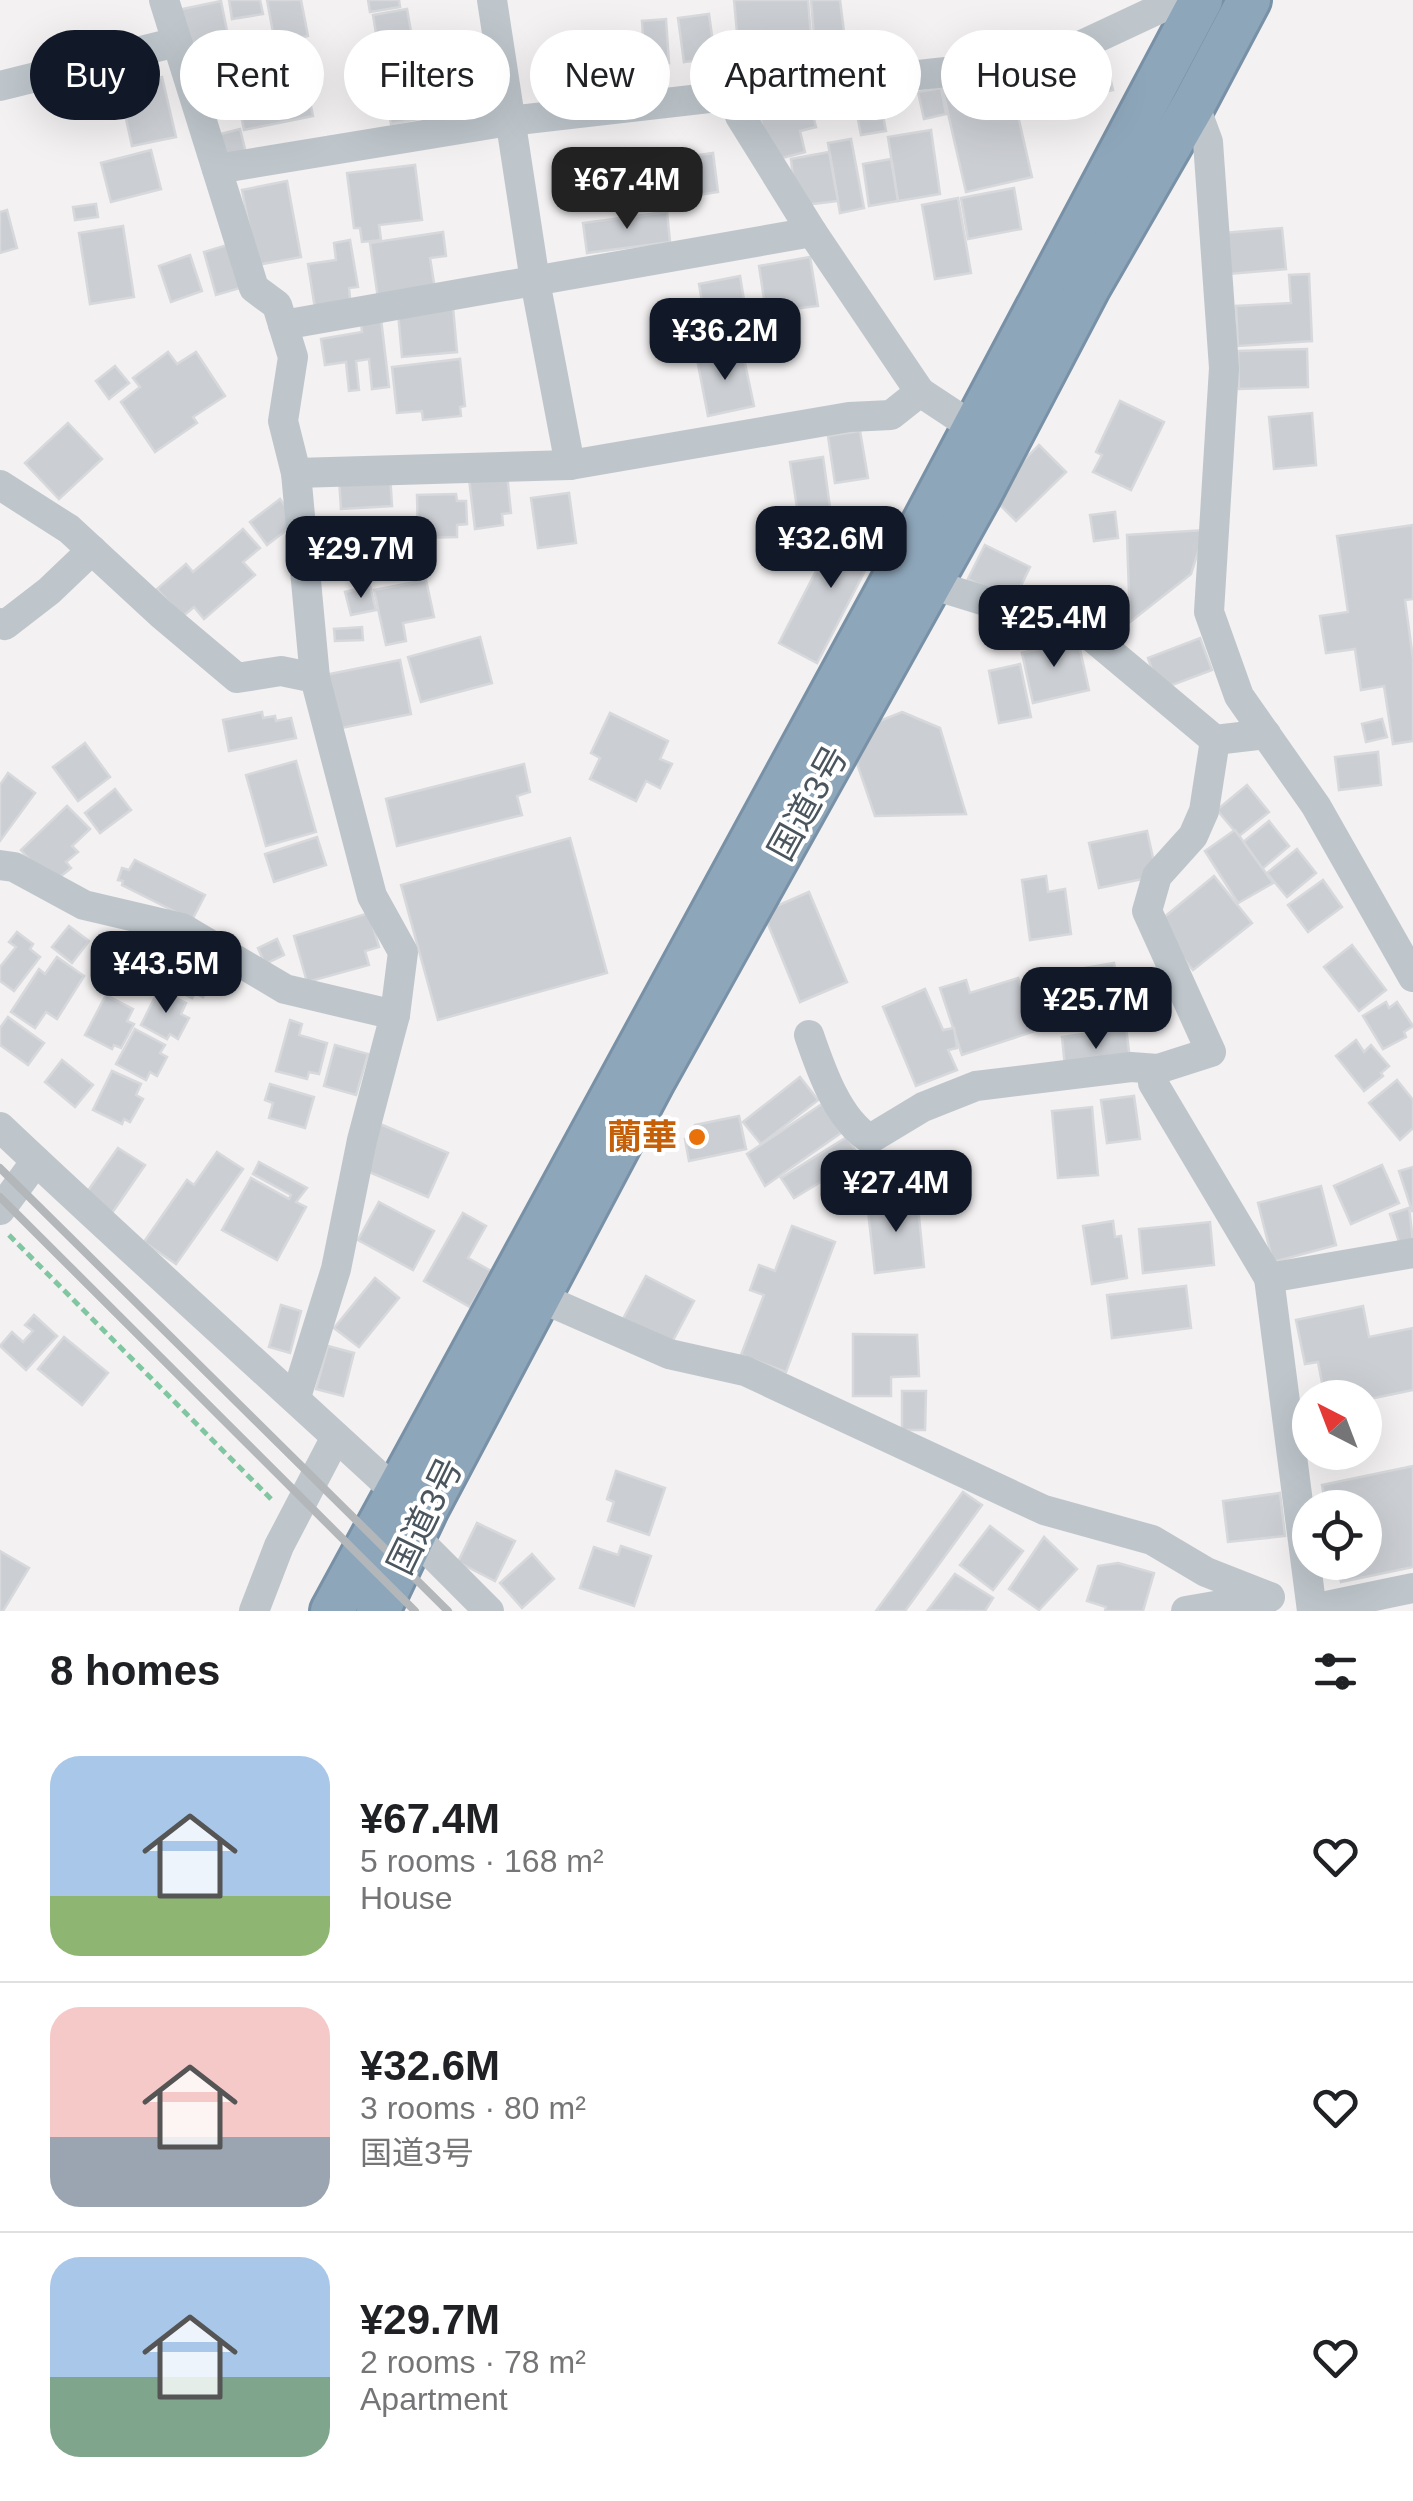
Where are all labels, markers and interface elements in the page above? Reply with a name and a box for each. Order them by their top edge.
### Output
chip: Buy [30,30,160,120]
chip: Rent [180,30,324,120]
chip: Filters [344,30,510,120]
chip: New [530,30,670,120]
chip: Apartment [690,30,921,120]
chip: House [941,30,1112,120]
pin: ¥67.4M [546,147,708,232]
text: ¥67.4M [574,161,680,197]
pin: ¥36.2M [644,298,806,383]
text: ¥36.2M [672,312,778,348]
pin: ¥32.6M [750,506,912,591]
pin: ¥29.7M [280,516,442,601]
text: ¥32.6M [778,520,884,556]
text: ¥29.7M [308,530,414,566]
pin: ¥25.4M [973,585,1135,670]
text: ¥25.4M [1001,599,1107,635]
street label: 国道3号 [760,739,855,867]
pin: ¥43.5M [85,931,247,1016]
text: ¥43.5M [113,945,219,981]
pin: ¥25.7M [1015,967,1177,1052]
text: ¥25.7M [1043,981,1149,1017]
place label: 蘭華 [607,1117,677,1156]
marker: 蘭華 [686,1126,708,1148]
pin: ¥27.4M [815,1150,977,1235]
text: ¥27.4M [843,1164,949,1200]
north arrow [1292,1380,1382,1470]
map controls [1292,1380,1382,1580]
street label: 国道3号 [380,1451,469,1580]
button: locate [1292,1490,1382,1580]
icon: filters [1308,1644,1363,1699]
text: 8 homes [50,1647,220,1694]
text: ¥67.4M [360,1795,500,1842]
icon: home [130,1796,250,1916]
icon: heart [1308,1829,1363,1884]
text: 5 rooms · 168 m² [360,1843,604,1879]
text: House [360,1880,453,1916]
text: ¥32.6M [360,2042,500,2089]
icon: home [130,2047,250,2167]
icon: heart [1308,2080,1363,2135]
text: 3 rooms · 80 m² [360,2090,586,2126]
text: 国道3号 [360,2135,474,2171]
text: ¥29.7M [360,2296,500,2343]
icon: home [130,2297,250,2417]
icon: heart [1308,2330,1363,2385]
text: 2 rooms · 78 m² [360,2344,586,2380]
text: Apartment [360,2381,508,2417]

